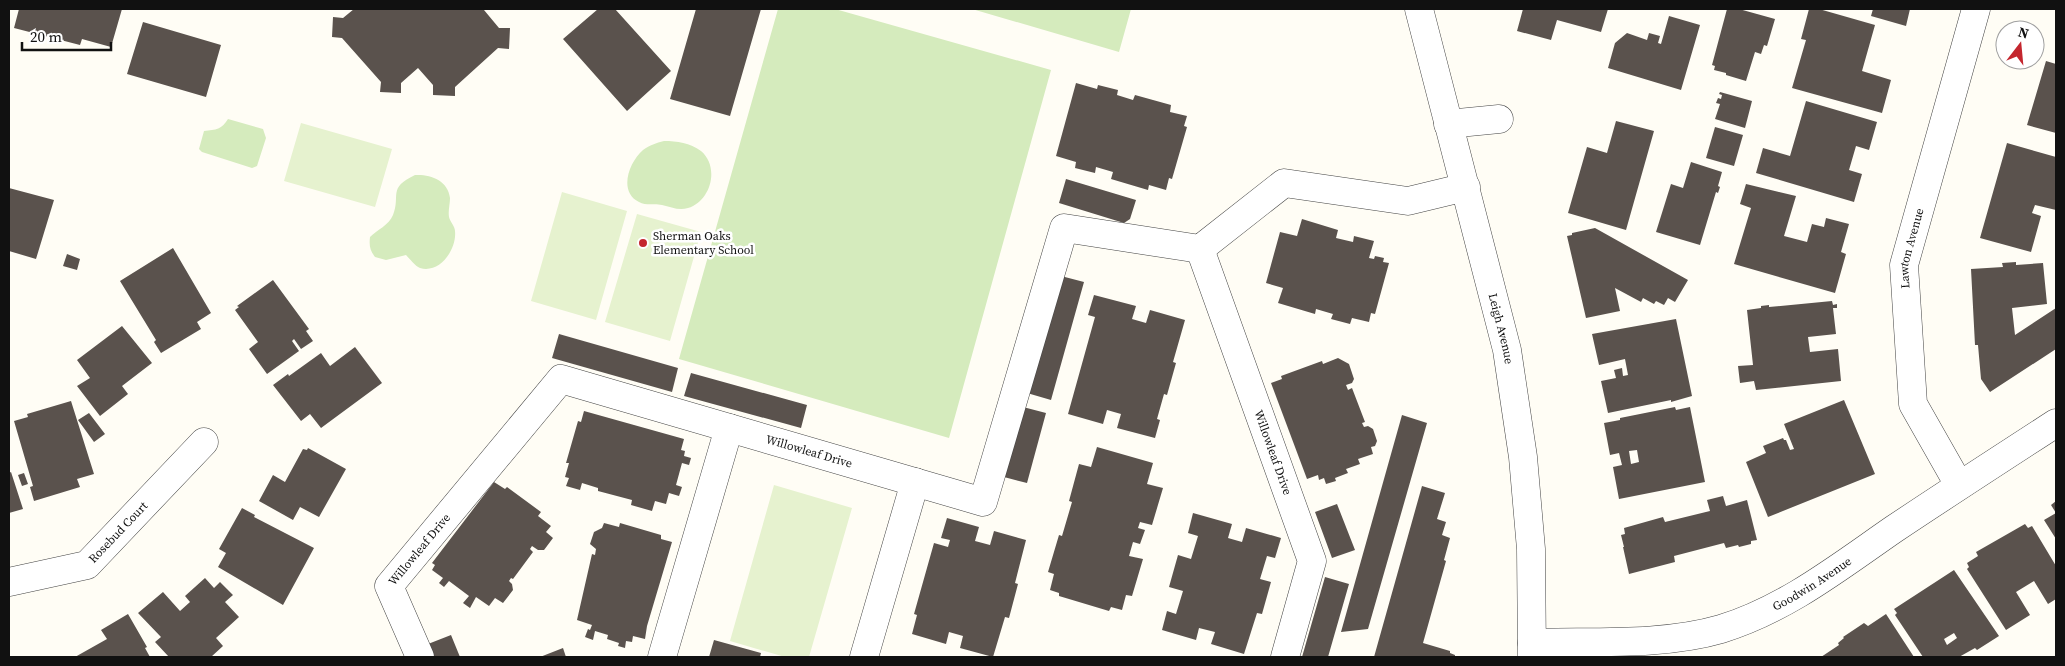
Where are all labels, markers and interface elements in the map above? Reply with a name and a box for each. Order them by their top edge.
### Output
scale bar [22,20,111,52]
north arrow [1995,20,2045,70]
text: N [2016,21,2031,44]
text: 20 m [30,26,62,47]
street label: Lawton Avenue [1896,206,1928,289]
place label: Sherman Oaks Elementary School [653,228,754,258]
marker: Sherman Oaks Elementary School [637,237,649,249]
street label: Leigh Avenue [1485,291,1517,365]
street label: Willowleaf Drive [1250,408,1296,497]
street label: Willowleaf Drive [764,431,854,471]
street label: Rosebud Court [85,498,151,566]
street label: Willowleaf Drive [385,510,454,589]
street label: Goodwin Avenue [1770,553,1855,615]

